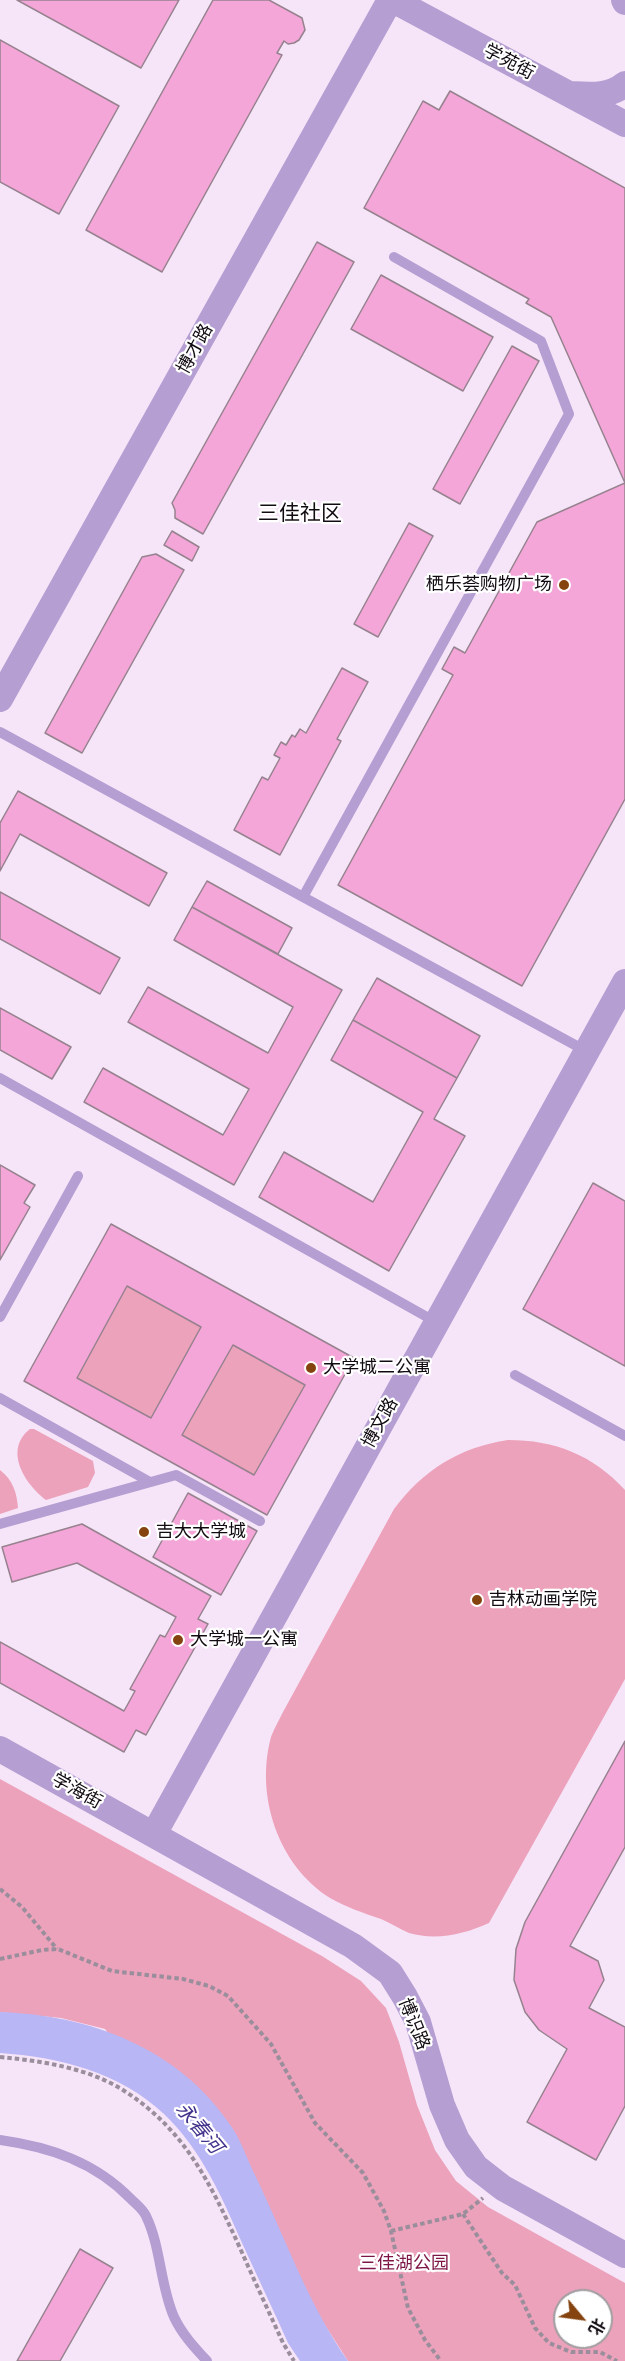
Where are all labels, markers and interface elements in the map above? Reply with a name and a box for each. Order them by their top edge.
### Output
street label: 学苑街 [480,40,538,84]
street label: 博才路 [172,320,218,378]
district label: 三佳社区 [258,501,342,527]
place label: 栖乐荟购物广场 [426,574,552,596]
marker: 栖乐荟购物广场 [557,578,571,592]
place label: 大学城二公寓 [323,1357,431,1379]
marker: 大学城二公寓 [304,1361,318,1375]
street label: 博文路 [357,1394,403,1452]
place label: 吉大大学城 [156,1521,246,1543]
marker: 吉大大学城 [137,1525,151,1539]
place label: 吉林动画学院 [489,1589,597,1611]
marker: 吉林动画学院 [470,1593,484,1607]
place label: 大学城一公寓 [190,1629,298,1651]
marker: 大学城一公寓 [171,1633,185,1647]
street label: 学海街 [48,1768,106,1814]
street label: 博识路 [394,1995,434,2053]
water label: 永春河 [171,2097,227,2159]
park label: 三佳湖公园 [359,2253,449,2275]
north arrow [553,2289,613,2349]
text: 北 [584,2315,610,2339]

